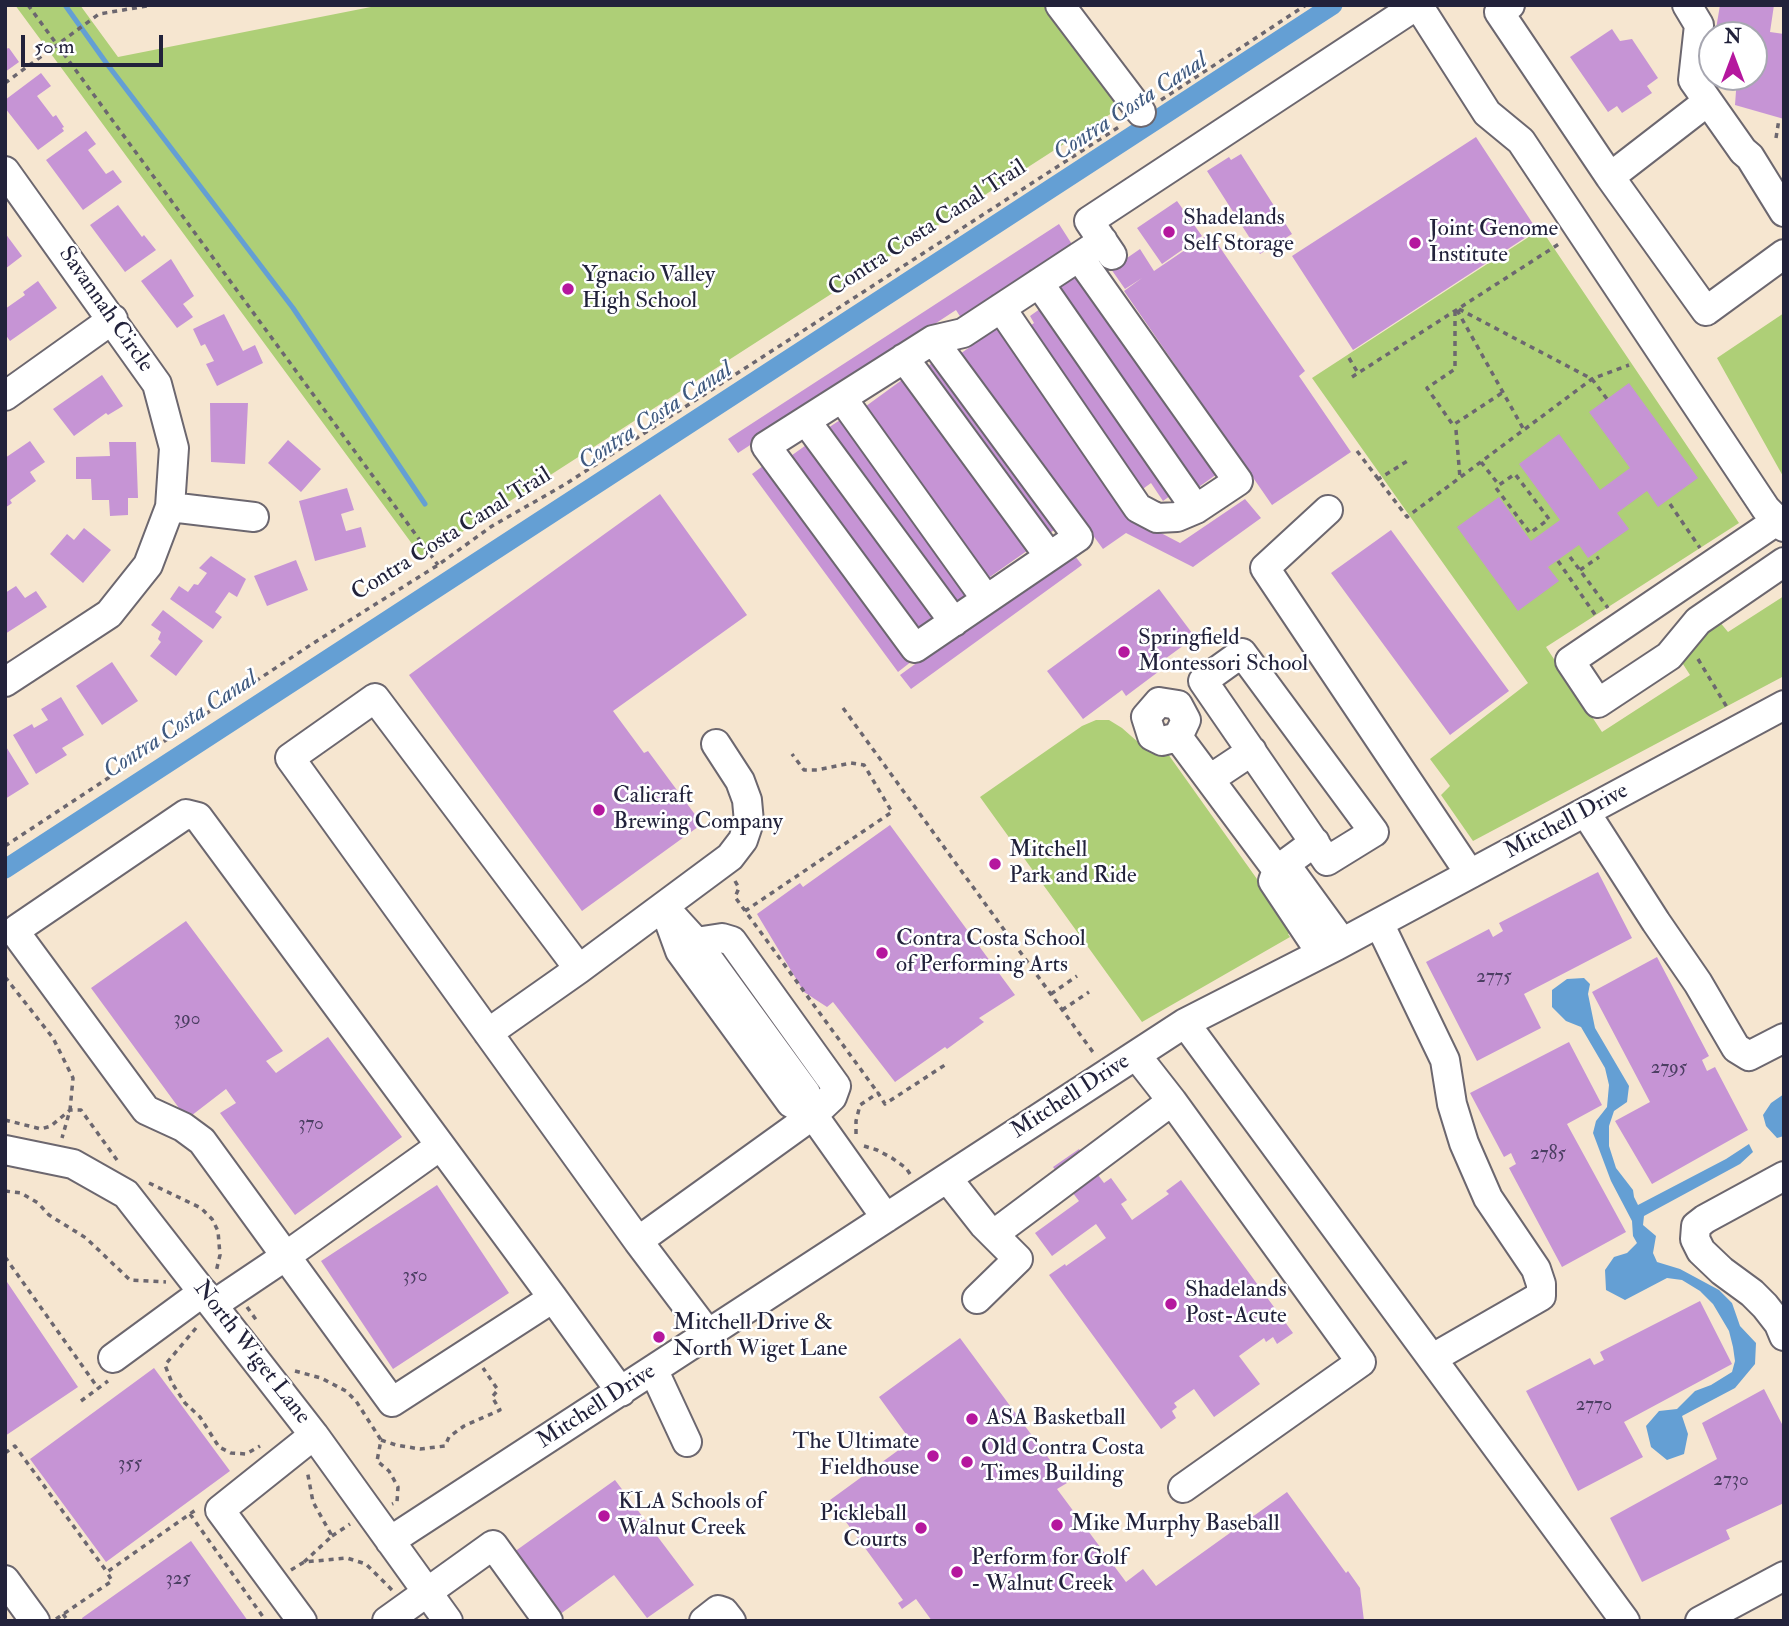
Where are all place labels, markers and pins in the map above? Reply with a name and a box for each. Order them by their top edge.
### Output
place label: Shadelands Self Storage [1183,205,1294,259]
place label: Joint Genome Institute [1429,216,1558,270]
marker: Shadelands Self Storage [1161,224,1177,240]
marker: Joint Genome Institute [1407,235,1423,251]
place label: Ygnacio Valley High School [582,262,715,316]
marker: Ygnacio Valley High School [560,281,576,297]
place label: Springfield Montessori School [1138,625,1308,679]
marker: Springfield Montessori School [1116,644,1132,660]
place label: Calicraft Brewing Company [613,783,783,837]
marker: Calicraft Brewing Company [591,802,607,818]
place label: Mitchell Park and Ride [1009,837,1137,891]
marker: Mitchell Park and Ride [987,856,1003,872]
place label: Contra Costa School of Performing Arts [896,926,1086,980]
marker: Contra Costa School of Performing Arts [874,945,890,961]
place label: Shadelands Post-Acute [1185,1277,1287,1331]
marker: Shadelands Post-Acute [1163,1296,1179,1312]
place label: Mitchell Drive & North Wiget Lane [673,1310,847,1364]
marker: Mitchell Drive & North Wiget Lane [651,1329,667,1345]
place label: ASA Basketball [986,1405,1126,1433]
marker: ASA Basketball [964,1411,980,1427]
place label: The Ultimate Fieldhouse [792,1429,919,1483]
place label: Old Contra Costa Times Building [981,1435,1144,1489]
marker: The Ultimate Fieldhouse [925,1448,941,1464]
marker: Old Contra Costa Times Building [959,1454,975,1470]
place label: KLA Schools of Walnut Creek [618,1489,764,1543]
place label: Pickleball Courts [819,1501,907,1555]
marker: KLA Schools of Walnut Creek [596,1508,612,1524]
place label: Mike Murphy Baseball [1071,1511,1280,1539]
marker: Mike Murphy Baseball [1049,1517,1065,1533]
marker: Pickleball Courts [913,1520,929,1536]
place label: Perform for Golf - Walnut Creek [971,1545,1127,1599]
marker: Perform for Golf - Walnut Creek [949,1564,965,1580]

